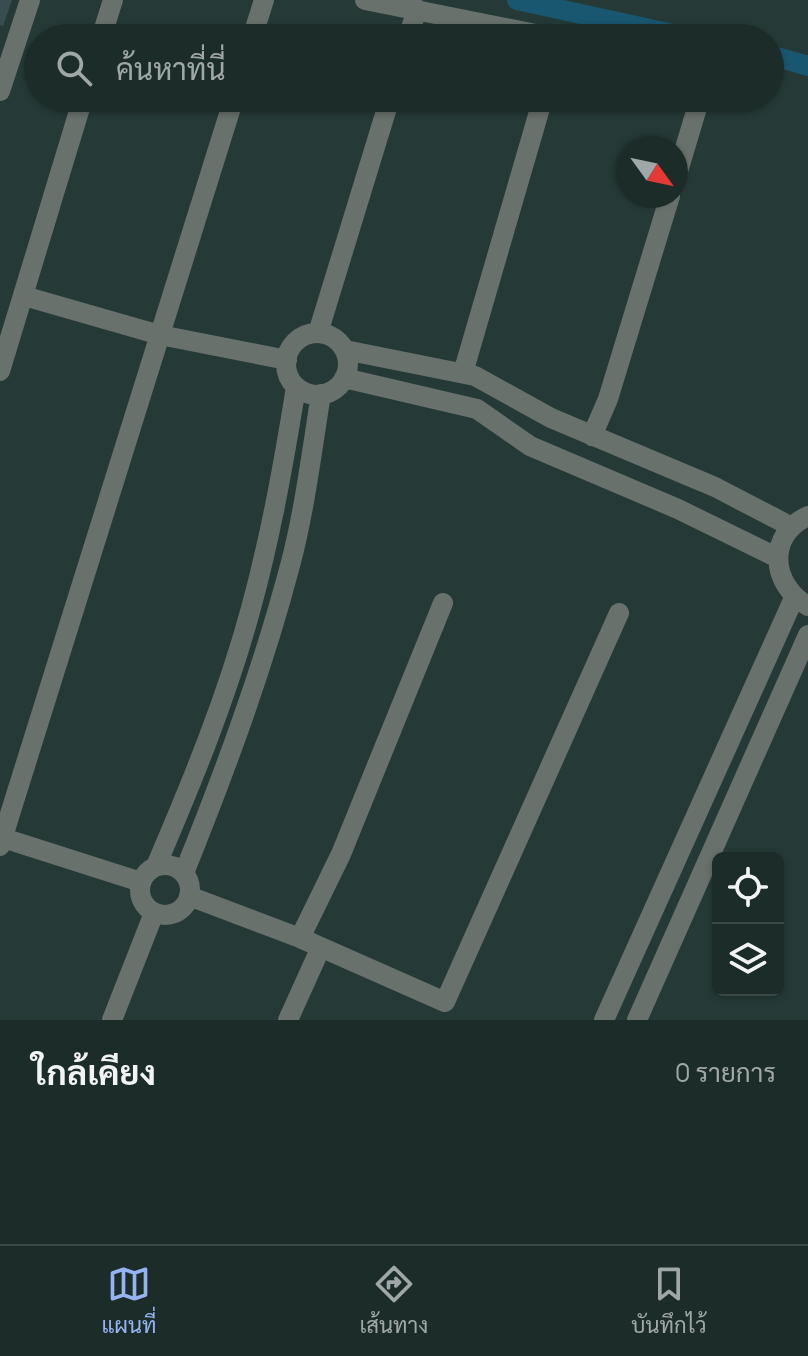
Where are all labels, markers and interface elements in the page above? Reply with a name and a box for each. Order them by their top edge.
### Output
search box [24,24,784,112]
icon: search [52,46,96,90]
text: ค้นหาที่นี่ [116,48,226,89]
north arrow [616,136,688,208]
map controls [712,852,784,996]
button: locate [712,852,784,924]
button: layers [712,924,784,996]
text: ใกล้เคียง [32,1049,156,1095]
text: 0 รายการ [675,1054,776,1090]
tab: แผนที่ [102,1262,156,1340]
tab: เส้นทาง [359,1262,428,1340]
tab: บันทึกไว้ [631,1262,706,1340]

